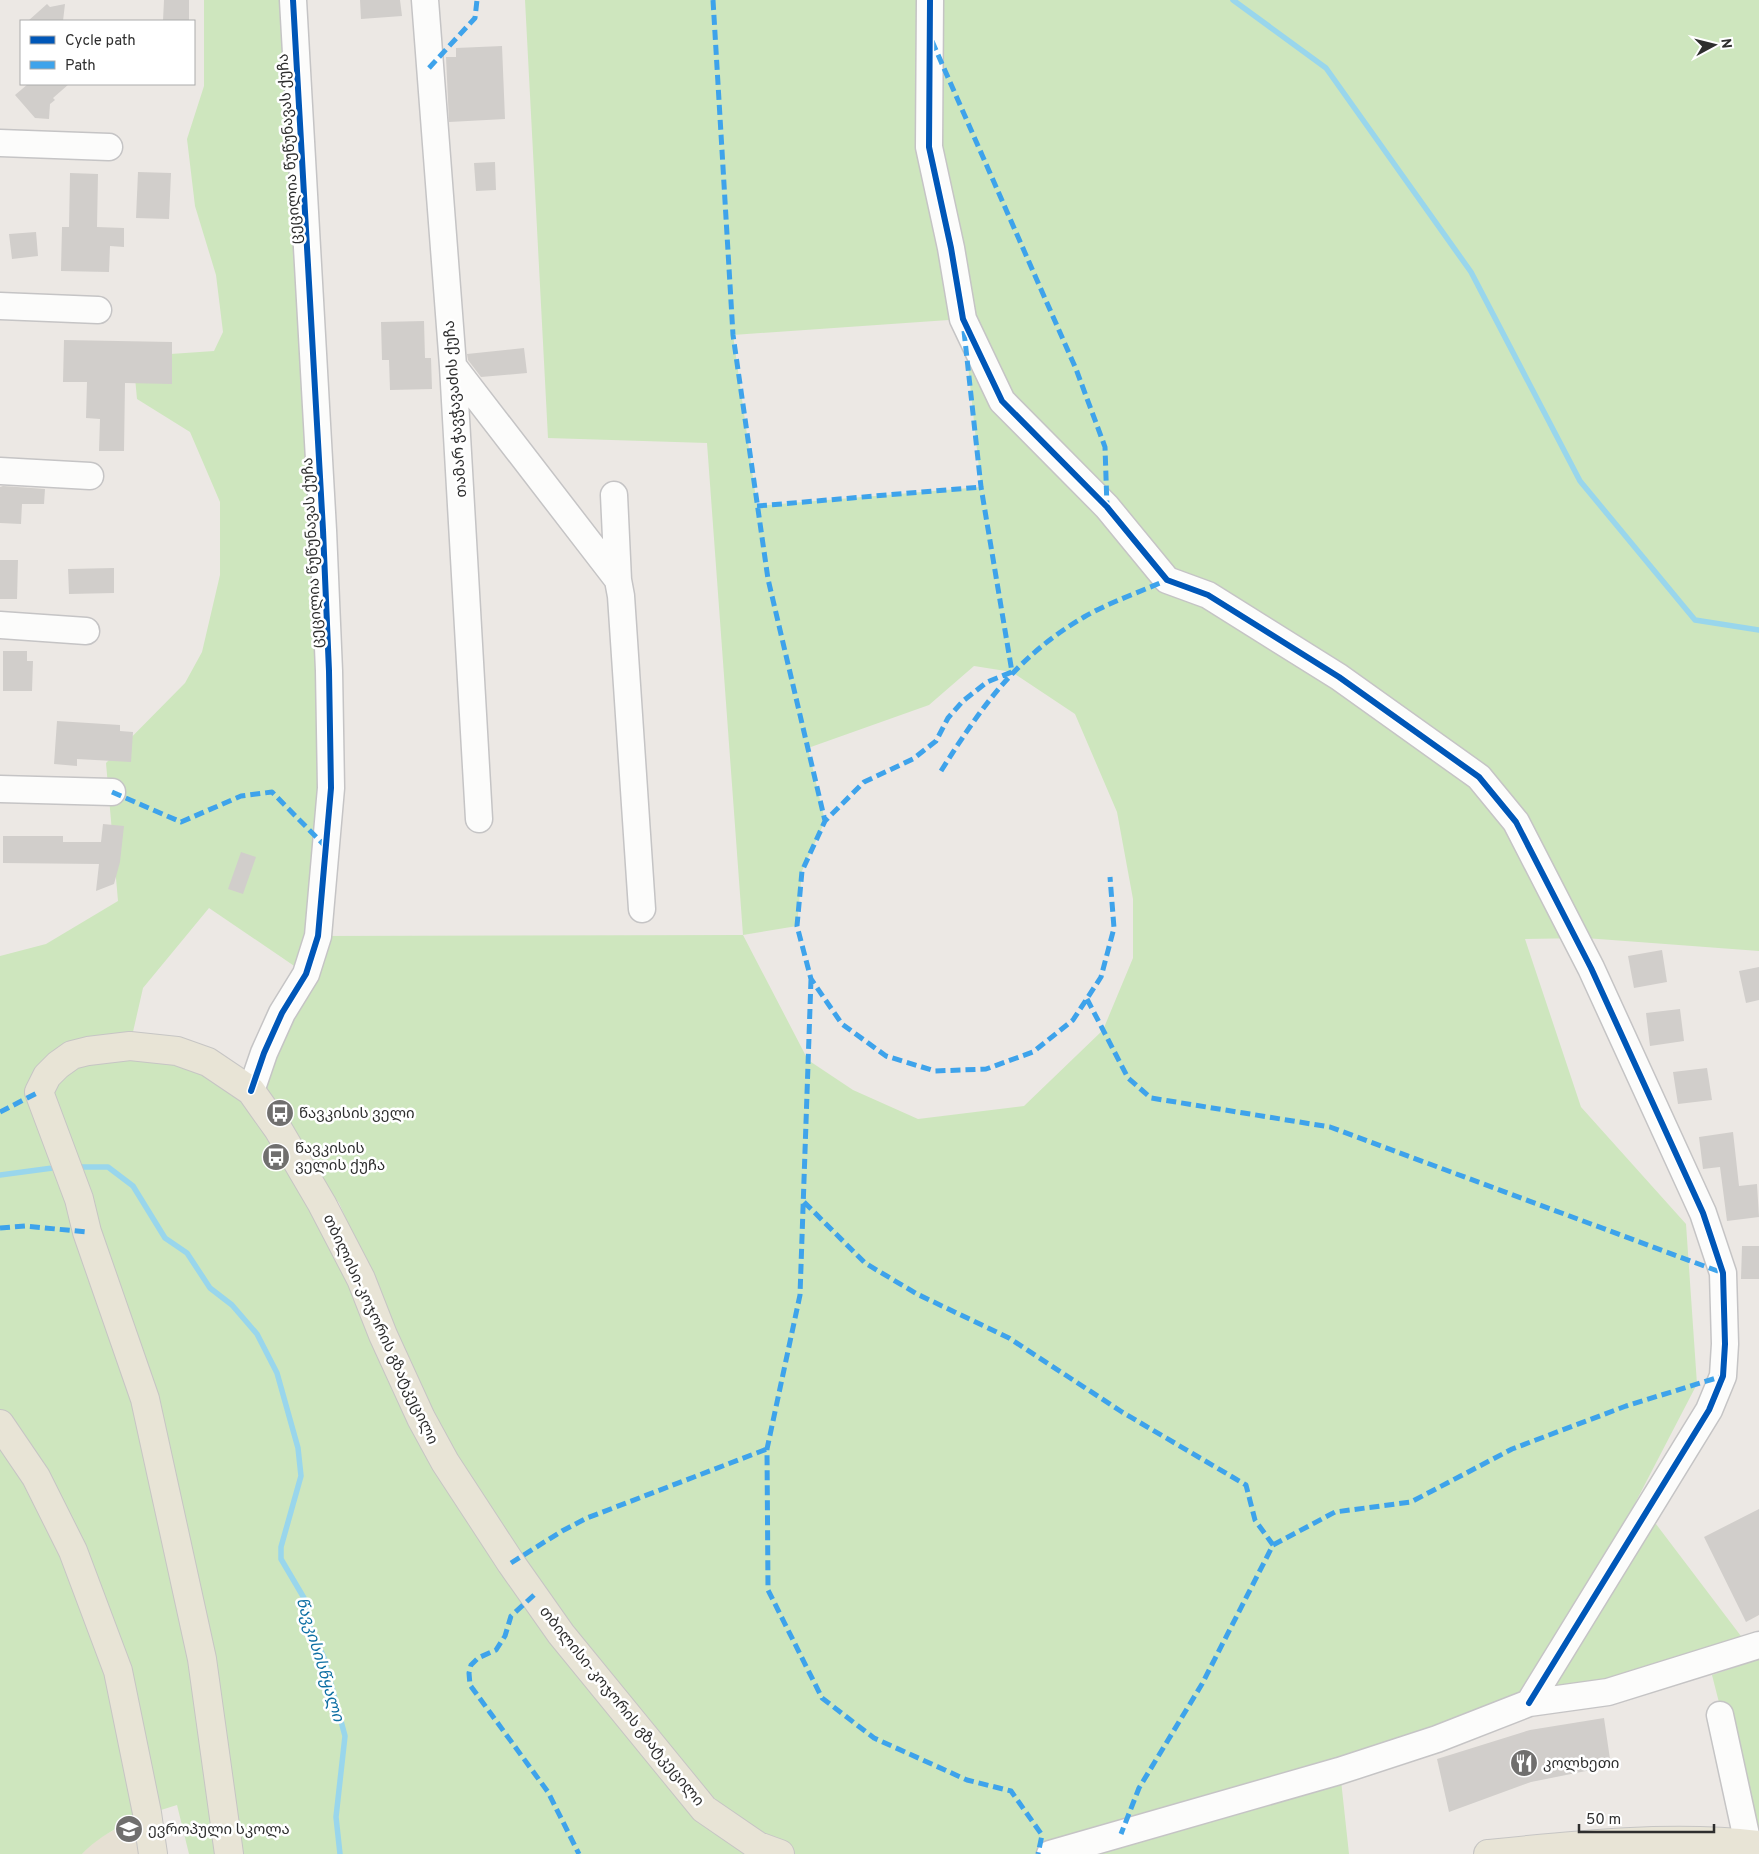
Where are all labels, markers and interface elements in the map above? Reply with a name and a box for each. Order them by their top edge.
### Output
legend [20,20,195,85]
north arrow [1689,20,1739,70]
text: Cycle path [65,32,136,51]
text: N [1716,38,1734,50]
street label: ცეცილია წუწუნავას ქუჩა [274,53,307,245]
text: Path [65,57,96,76]
street label: თამარ ჭავჭავაძის ქუჩა [441,320,472,498]
street label: ცეცილია წუწუნავას ქუჩა [299,457,328,649]
bus stop icon: წავკისის ველი [265,1098,295,1128]
place label: წავკისის ველი [299,1105,415,1124]
place label: წავკისის ველის ქუჩა [295,1140,385,1176]
bus stop icon: წავკისის ველის ქუჩა [261,1142,291,1172]
street label: თბილისი-კოჯორის გზატკეცილი [318,1212,441,1448]
water label: წავკისისწყალი [291,1595,348,1725]
street label: თბილისი-კოჯორის გზატკეცილი [534,1603,707,1811]
restaurant icon: კოლხეთი [1509,1748,1539,1778]
place label: კოლხეთი [1543,1755,1619,1774]
scale bar [1579,1802,1714,1834]
text: 50 m [1586,1811,1621,1830]
school or university icon: ევროპული სკოლა [114,1814,144,1844]
place label: ევროპული სკოლა [148,1821,290,1840]

